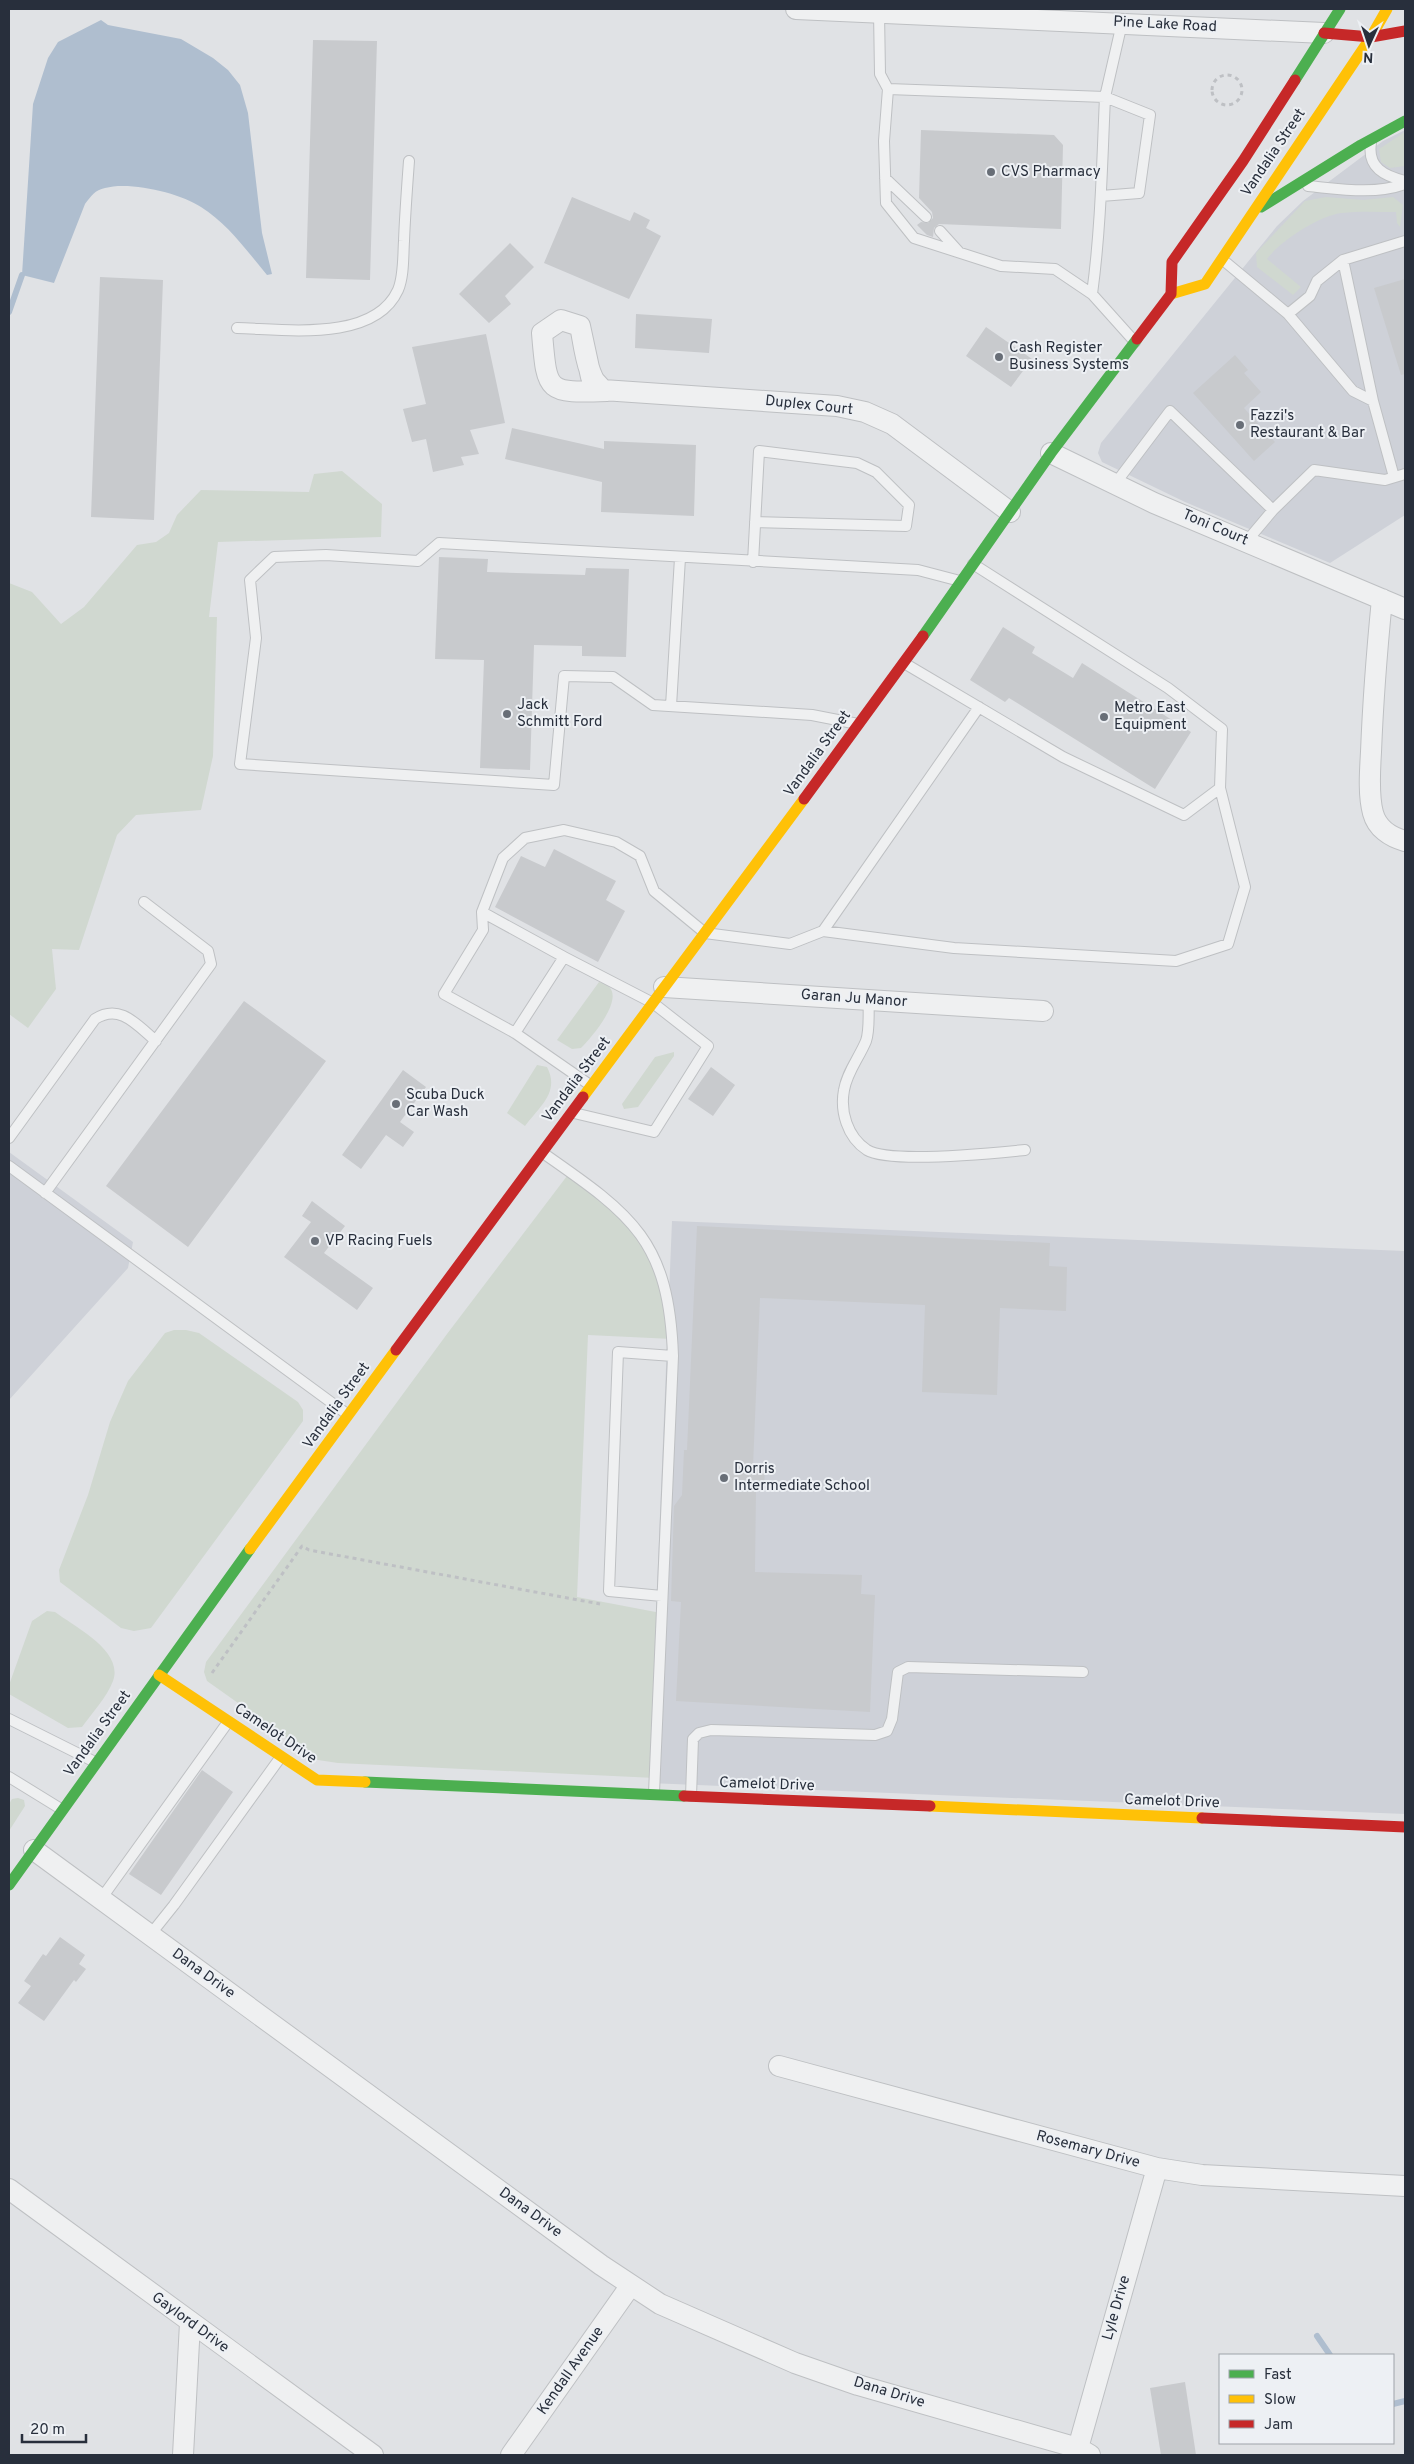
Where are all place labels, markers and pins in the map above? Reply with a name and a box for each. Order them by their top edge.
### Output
place label: CVS Pharmacy [1001,163,1101,182]
marker: CVS Pharmacy [985,166,997,178]
place label: Cash Register Business Systems [1009,339,1129,375]
marker: Cash Register Business Systems [993,351,1005,363]
place label: Fazzi's Restaurant & Bar [1250,407,1365,443]
marker: Fazzi's Restaurant & Bar [1234,419,1246,431]
place label: Jack Schmitt Ford [517,696,602,732]
place label: Metro East Equipment [1114,699,1187,735]
marker: Jack Schmitt Ford [501,708,513,720]
marker: Metro East Equipment [1098,711,1110,723]
place label: Scuba Duck Car Wash [406,1086,485,1122]
marker: Scuba Duck Car Wash [390,1098,402,1110]
place label: VP Racing Fuels [325,1232,433,1251]
marker: VP Racing Fuels [309,1235,321,1247]
place label: Dorris Intermediate School [734,1460,870,1496]
marker: Dorris Intermediate School [718,1472,730,1484]

